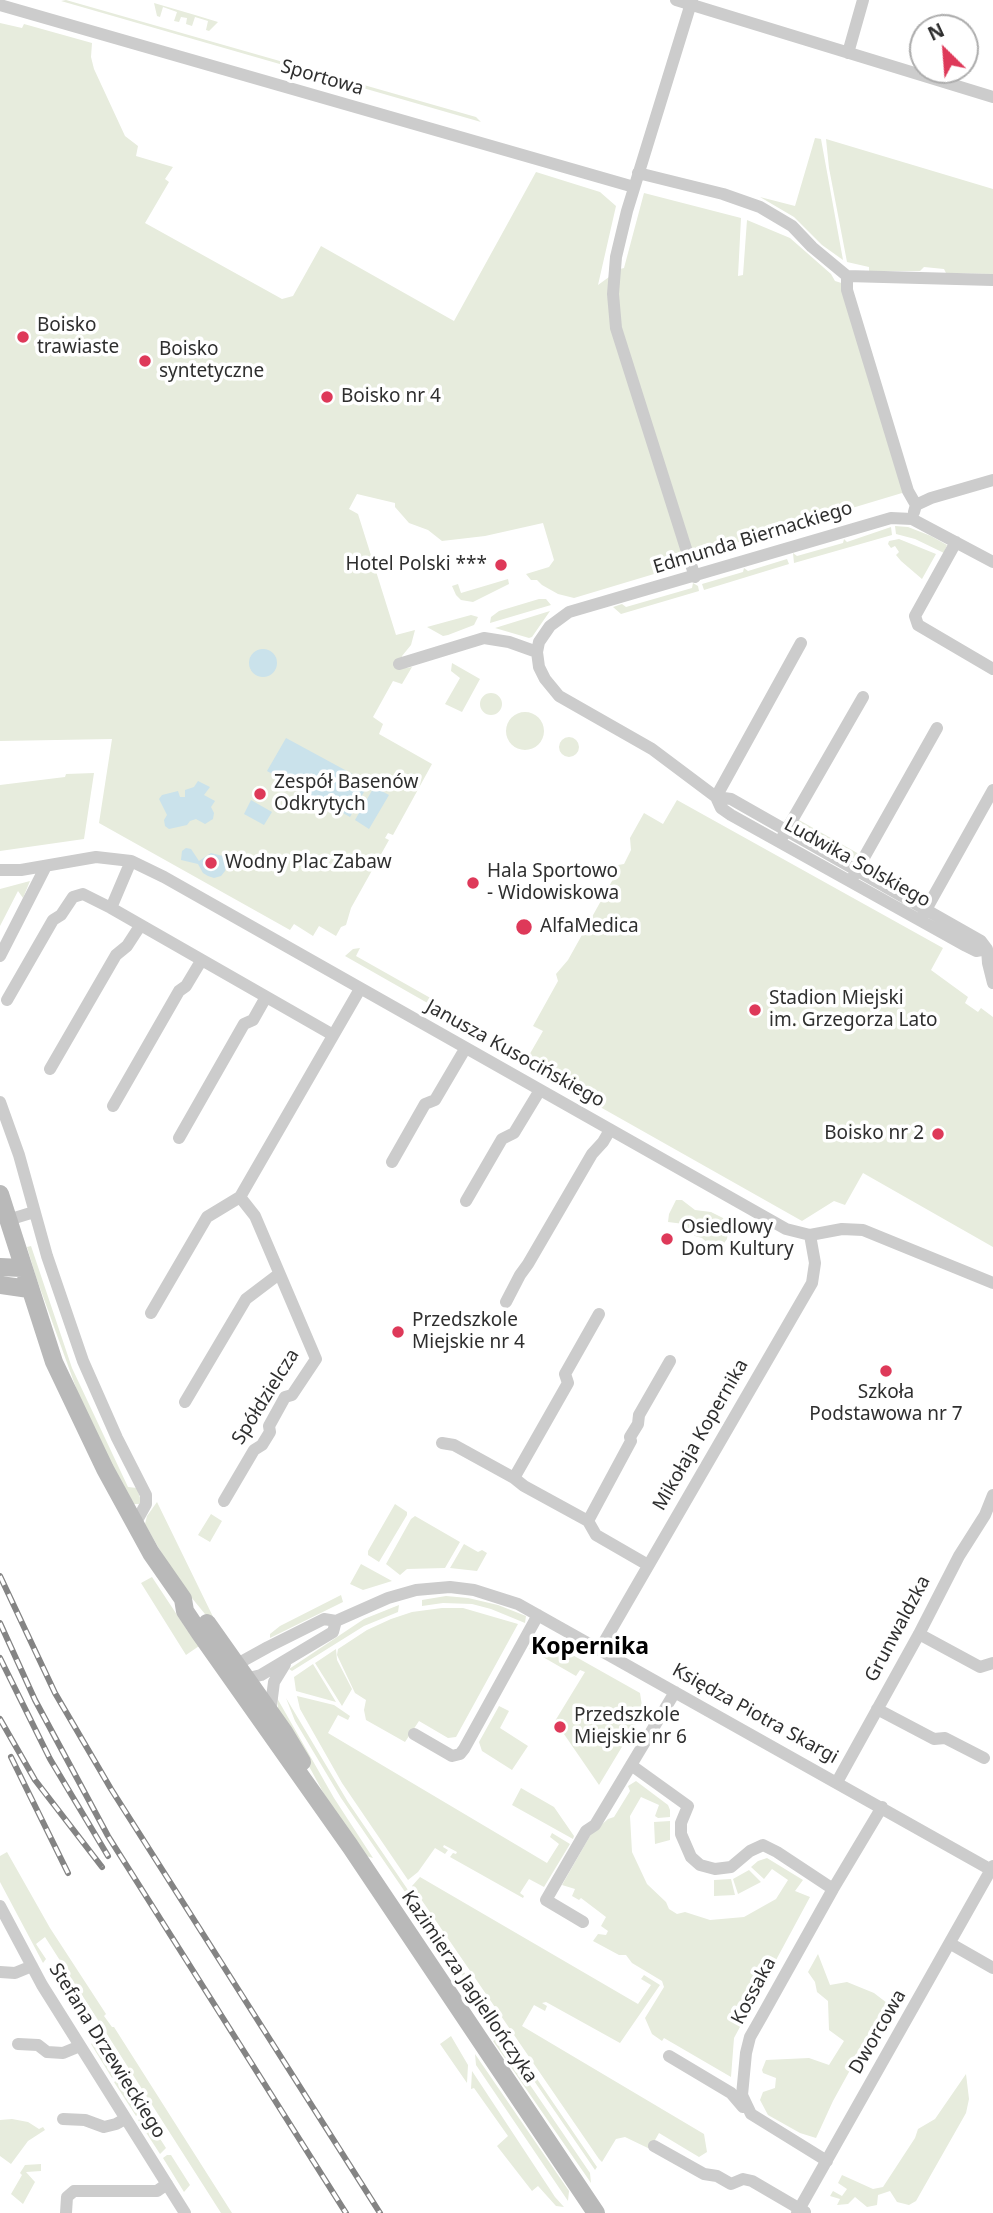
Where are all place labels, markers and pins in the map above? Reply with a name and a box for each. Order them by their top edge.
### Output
place label: Boisko trawiaste [37,315,119,359]
marker: Boisko trawiaste [15,329,31,345]
place label: Boisko syntetyczne [159,339,264,383]
marker: Boisko syntetyczne [137,353,153,369]
place label: Boisko nr 4 [341,386,441,408]
marker: Boisko nr 4 [319,389,335,405]
place label: Hotel Polski *** [346,554,487,576]
marker: Hotel Polski *** [493,557,509,573]
place label: Zespół Basenów Odkrytych [274,772,418,816]
marker: Zespół Basenów Odkrytych [252,786,268,802]
place label: Wodny Plac Zabaw [225,852,392,874]
marker: Wodny Plac Zabaw [203,855,219,871]
place label: Hala Sportowo - Widowiskowa [487,861,619,905]
marker: Hala Sportowo - Widowiskowa [465,875,481,891]
place label: AlfaMedica [540,916,639,938]
marker: AlfaMedica [514,917,534,937]
place label: Stadion Miejski im. Grzegorza Lato [769,988,938,1032]
marker: Stadion Miejski im. Grzegorza Lato [747,1002,763,1018]
place label: Boisko nr 2 [824,1123,924,1145]
marker: Boisko nr 2 [930,1126,946,1142]
place label: Osiedlowy Dom Kultury [681,1217,794,1261]
marker: Osiedlowy Dom Kultury [659,1231,675,1247]
place label: Przedszkole Miejskie nr 4 [412,1310,525,1354]
marker: Przedszkole Miejskie nr 4 [390,1324,406,1340]
marker: Szkoła Podstawowa nr 7 [878,1363,894,1379]
place label: Szkoła Podstawowa nr 7 [809,1382,963,1426]
place label: Przedszkole Miejskie nr 6 [574,1705,687,1749]
marker: Przedszkole Miejskie nr 6 [552,1719,568,1735]

